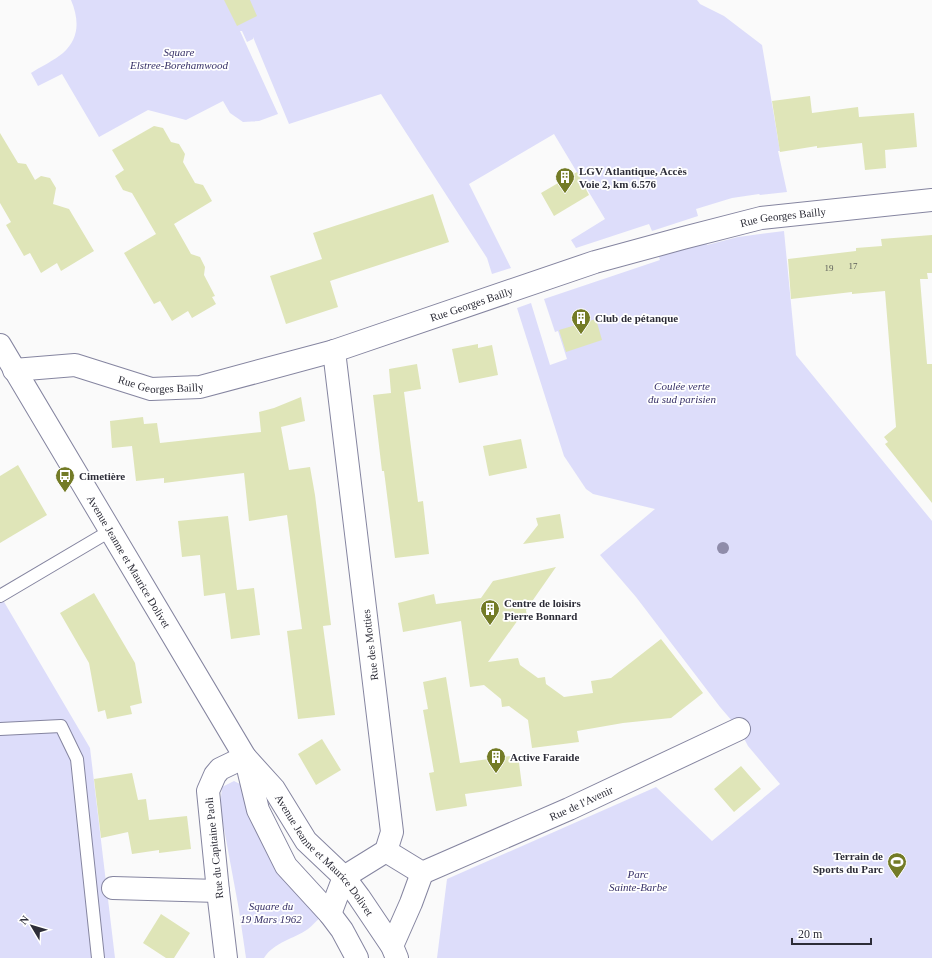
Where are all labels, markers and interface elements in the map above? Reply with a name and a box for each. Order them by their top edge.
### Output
park label: Square Elstree-Borehamwood [129,46,229,71]
place label: LGV Atlantique, Accès Voie 2, km 6.576 [579,165,687,190]
building icon: LGV Atlantique, Accès Voie 2, km 6.576 [554,166,576,194]
street label: Rue Georges Bailly [739,205,827,229]
house number: 17 [849,261,858,271]
house number: 19 [825,263,834,273]
street label: Rue Georges Bailly [429,284,515,324]
building icon: Club de pétanque [570,307,592,335]
place label: Club de pétanque [595,312,678,324]
street label: Rue Georges Bailly [117,373,205,395]
park label: Coulée verte du sud parisien [648,380,716,405]
bus stop icon: Cimetière [54,465,76,493]
place label: Cimetière [79,470,125,482]
street label: Avenue Jeanne et Maurice Dolivet [85,493,173,630]
place label: Centre de loisirs Pierre Bonnard [504,597,582,622]
building icon: Centre de loisirs Pierre Bonnard [479,598,501,626]
street label: Rue des Motties [360,609,380,681]
building icon: Active Faraide [485,746,507,774]
place label: Active Faraide [510,751,579,763]
street label: Rue de l'Avenir [548,783,615,823]
street label: Avenue Jeanne et Maurice Dolivet [273,792,376,918]
street label: Rue du Capitaine Paoli [203,797,225,899]
place label: Terrain de Sports du Parc [813,850,883,875]
sports icon: Terrain de Sports du Parc [886,851,908,879]
park label: Parc Sainte-Barbe [609,868,667,893]
park label: Square du 19 Mars 1962 [240,900,302,925]
north arrow [12,906,52,946]
text: N [17,913,31,927]
scale bar [792,920,871,946]
text: 20 m [798,927,823,941]

